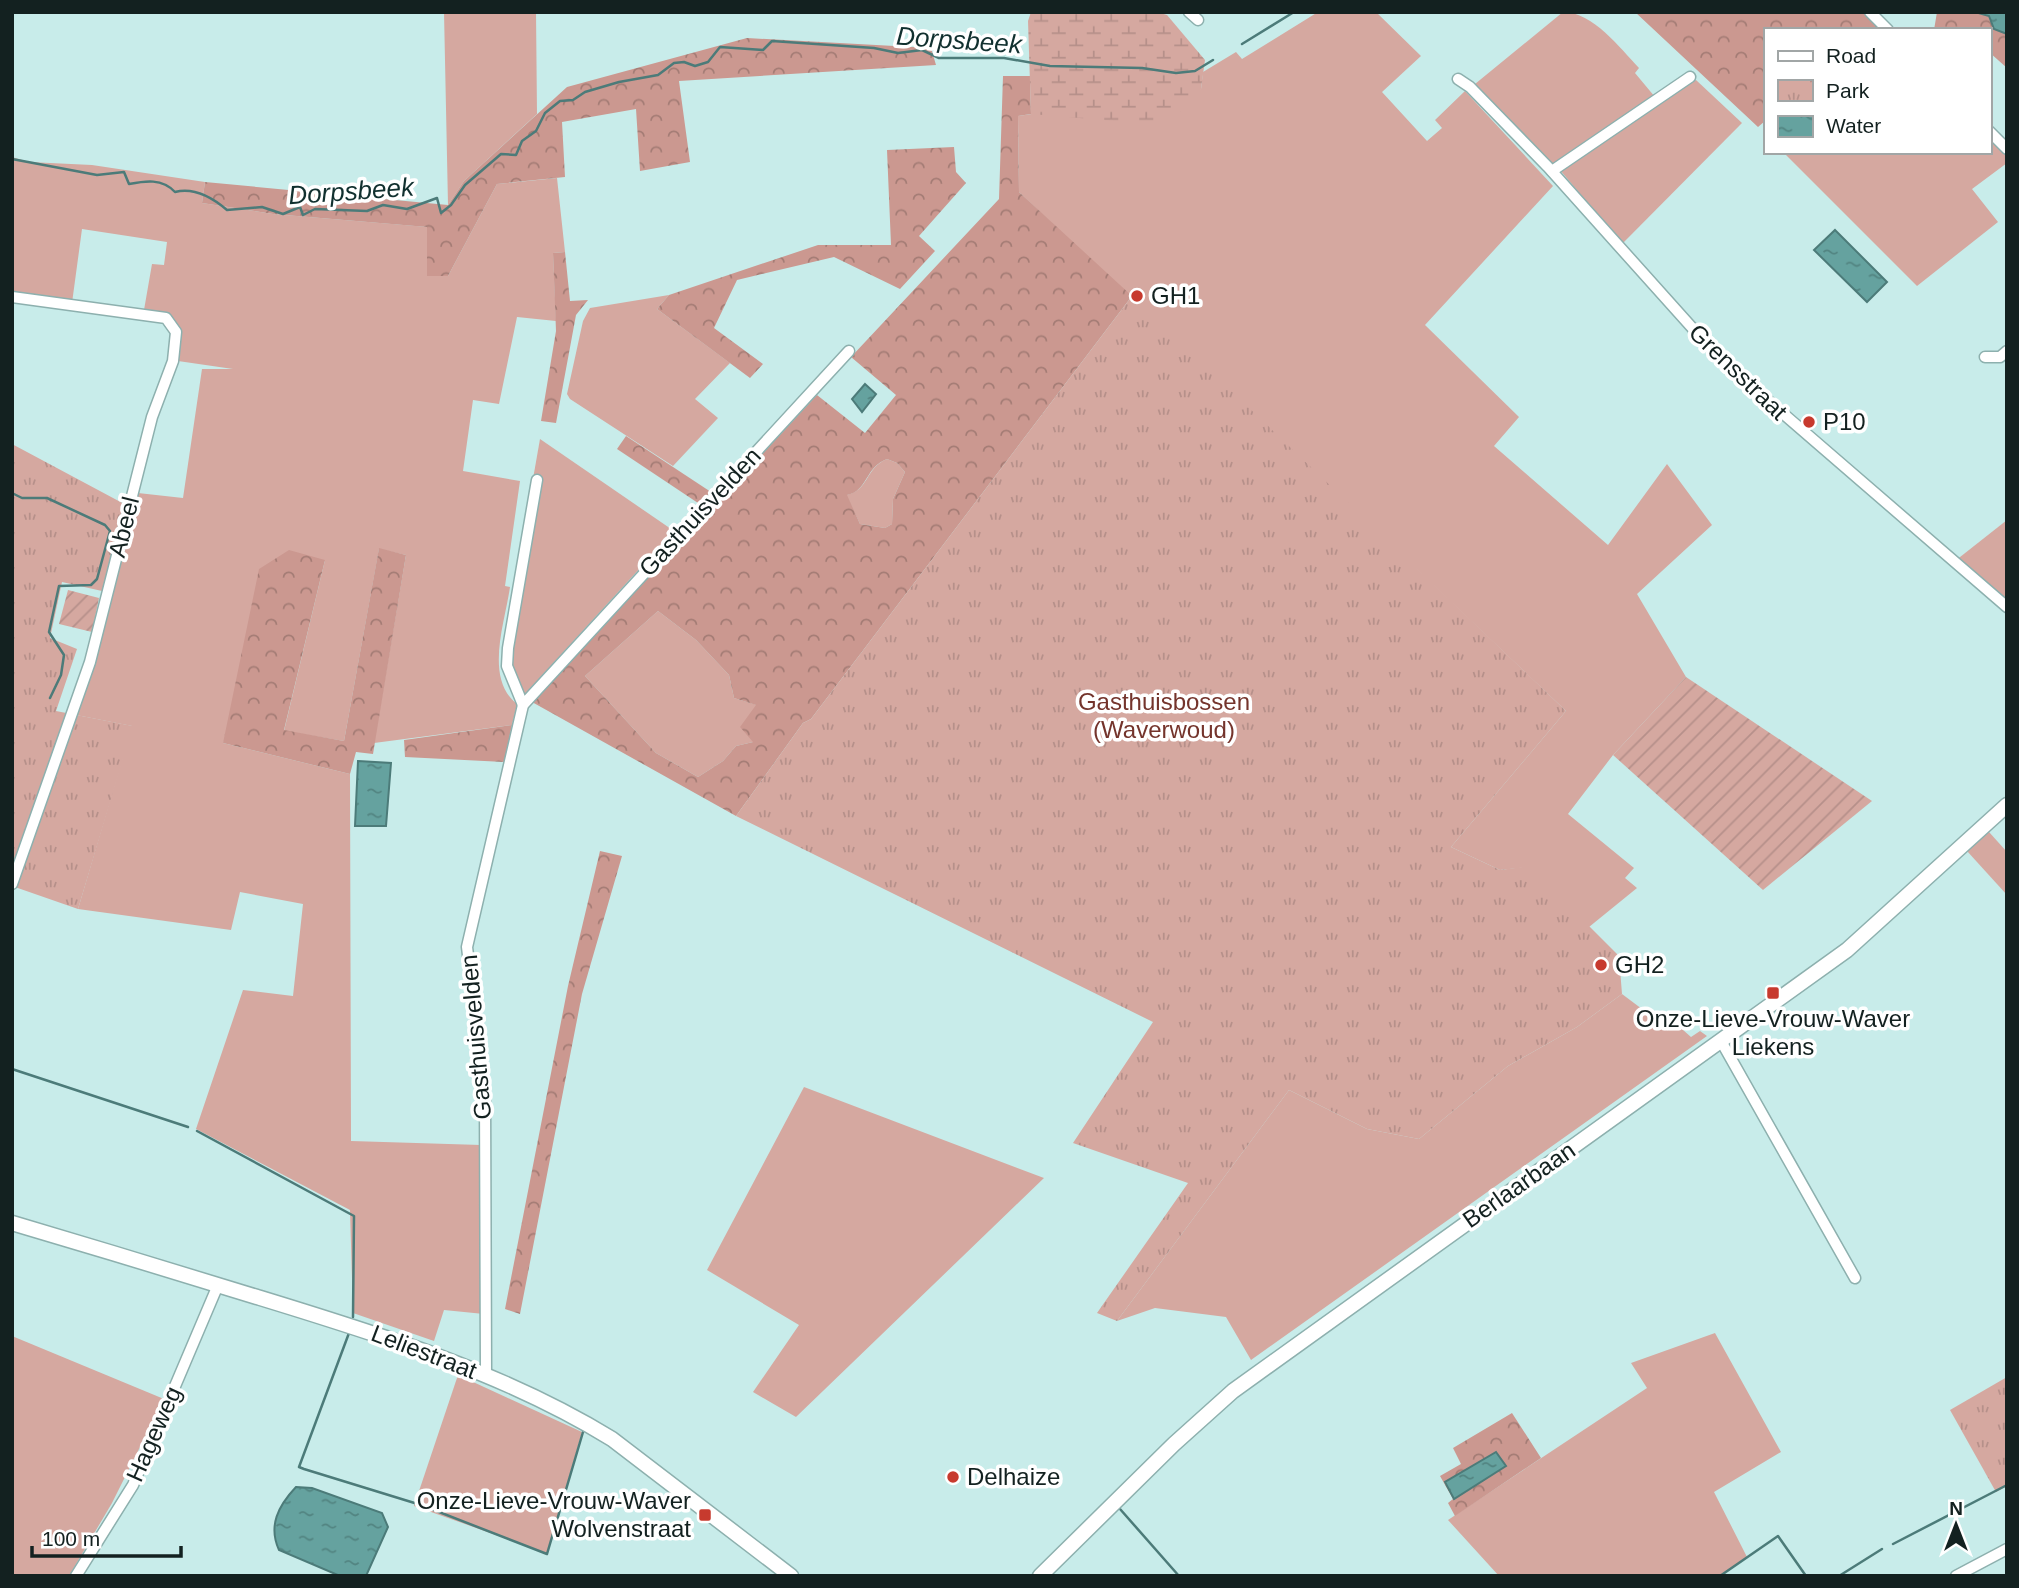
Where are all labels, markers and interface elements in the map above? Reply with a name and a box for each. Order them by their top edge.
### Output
water label: Dorpsbeek [895,21,1025,59]
legend [1764,28,1991,154]
text: Road [1826,44,1876,67]
text: Park [1826,79,1870,102]
text: Water [1826,114,1881,137]
water label: Dorpsbeek [287,172,417,210]
place label: GH1 [1151,282,1200,309]
marker: GH1 [1129,288,1145,304]
street label: Grensstraat [1684,318,1793,425]
place label: P10 [1823,408,1866,435]
marker: P10 [1801,414,1817,430]
street label: Gasthuisvelden [633,442,766,581]
street label: Abeel [103,494,144,560]
park label: Gasthuisbossen (Waverwoud) [1078,688,1250,743]
place label: GH2 [1615,951,1664,978]
street label: Gasthuisvelden [455,953,496,1121]
marker: GH2 [1593,957,1609,973]
marker: Onze-Lieve-Vrouw-Waver Liekens [1765,985,1781,1001]
place label: Onze-Lieve-Vrouw-Waver Liekens [1636,1005,1910,1060]
street label: Berlaarbaan [1457,1136,1580,1233]
street label: Leliestraat [368,1319,481,1384]
street label: Hageweg [121,1382,186,1486]
place label: Delhaize [967,1463,1060,1490]
marker: Delhaize [945,1469,961,1485]
place label: Onze-Lieve-Vrouw-Waver Wolvenstraat [417,1487,691,1542]
north arrow [1921,1490,1991,1560]
text: N [1949,1498,1963,1519]
marker: Onze-Lieve-Vrouw-Waver Wolvenstraat [697,1507,713,1523]
scale bar [32,1514,180,1558]
text: 100 m [42,1527,100,1550]

